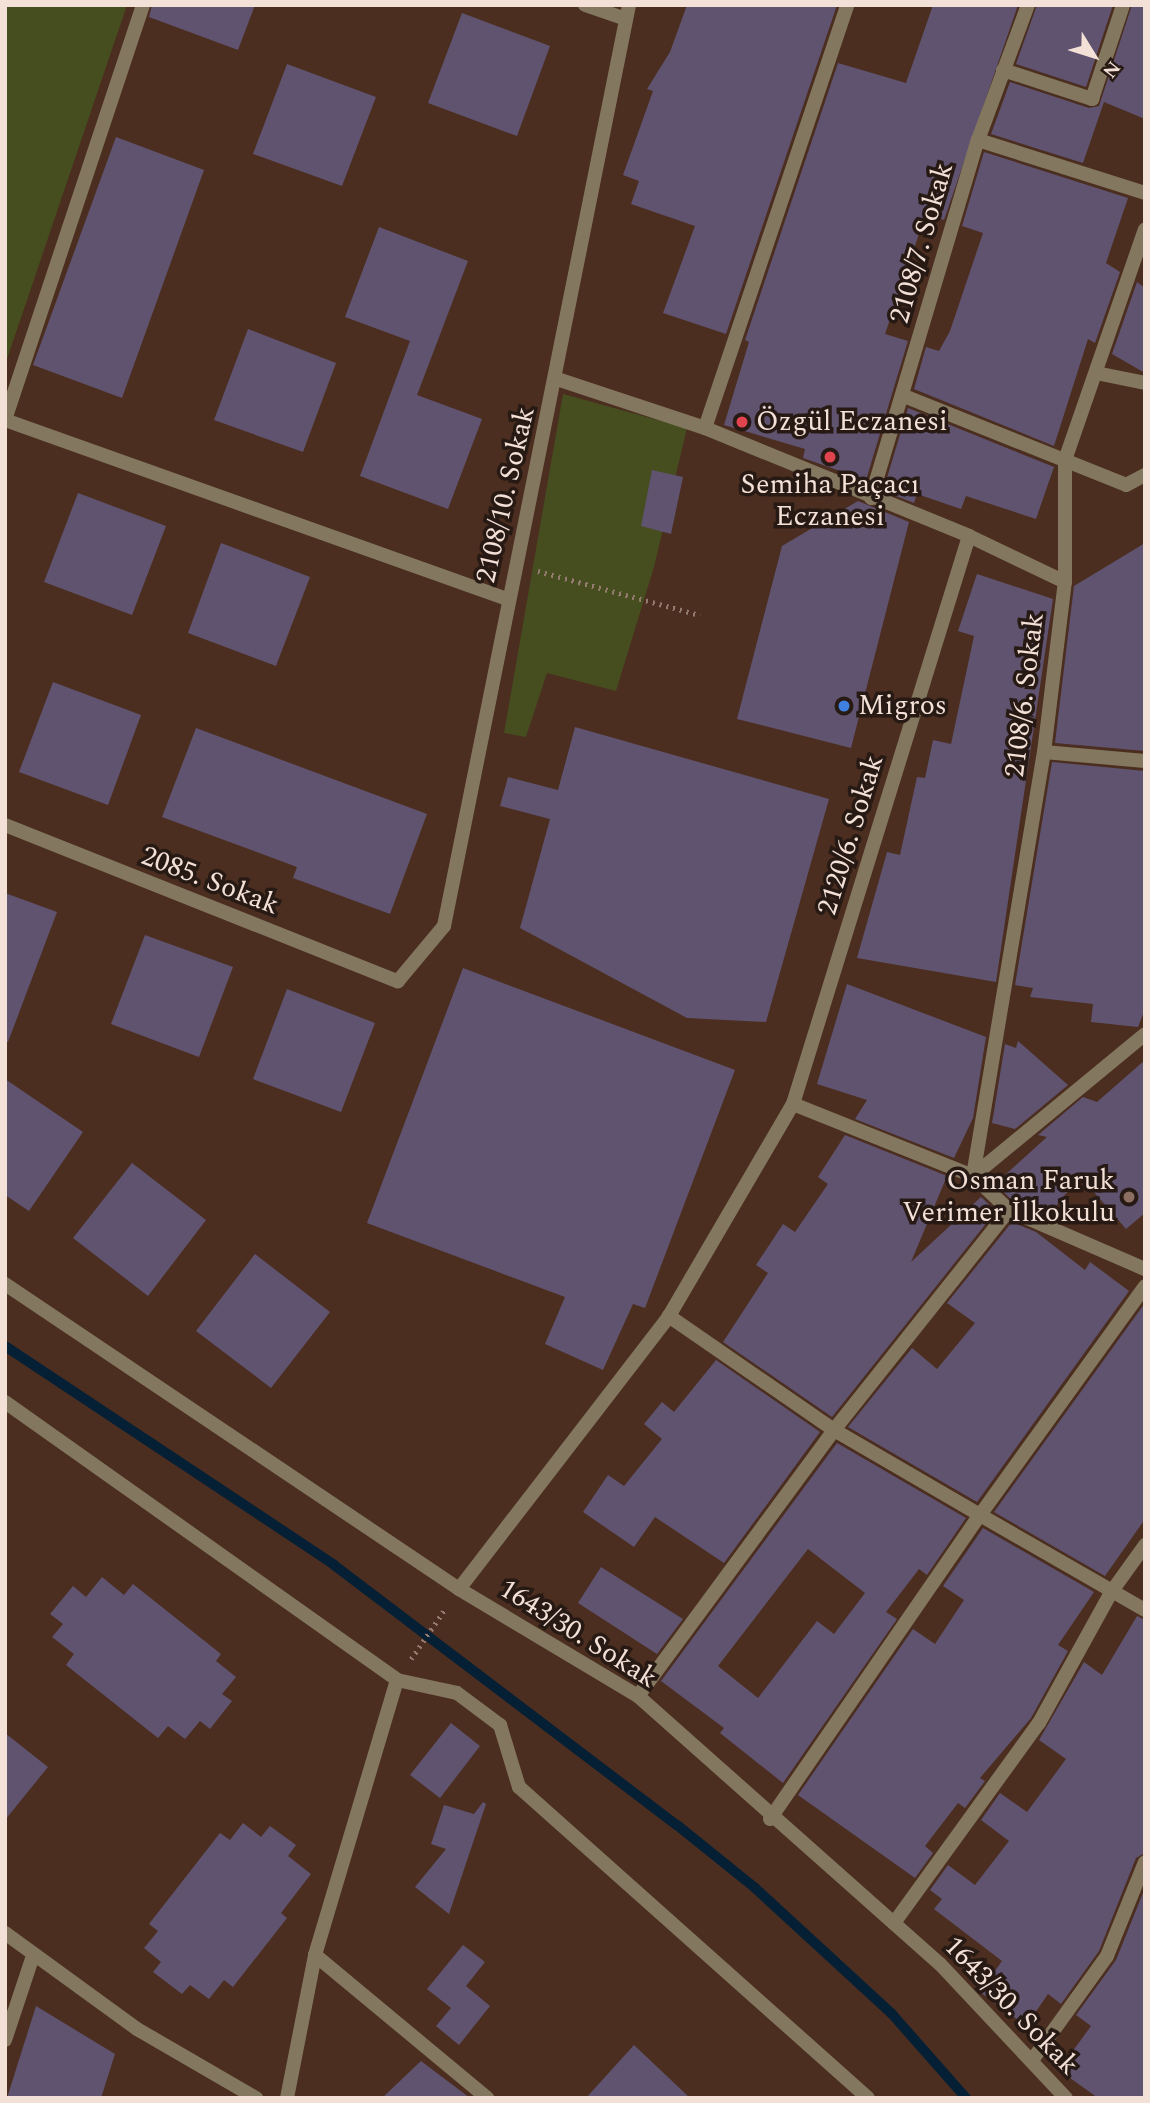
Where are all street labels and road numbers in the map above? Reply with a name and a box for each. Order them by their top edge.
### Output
street label: 2108/7. Sokak [883,159,961,327]
street label: 2108/10. Sokak [469,404,543,586]
street label: 2108/6. Sokak [998,611,1052,779]
street label: 2120/6. Sokak [811,751,891,919]
street label: 2085. Sokak [136,839,284,923]
street label: 1643/30. Sokak [493,1572,663,1696]
street label: 1643/30. Sokak [936,1930,1086,2082]

